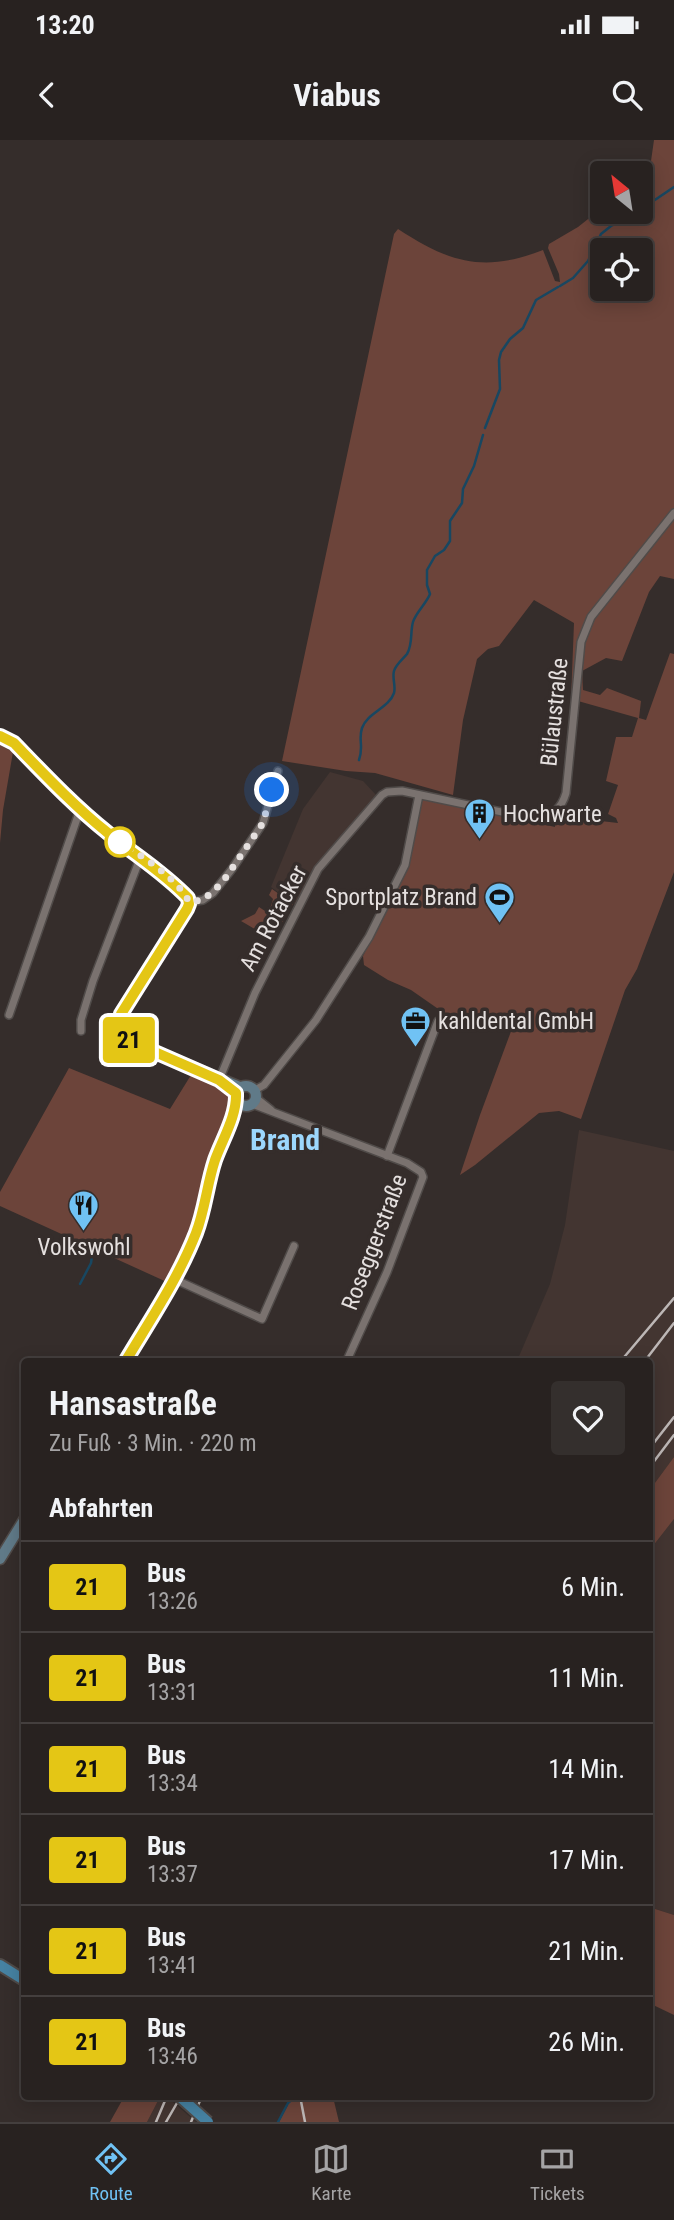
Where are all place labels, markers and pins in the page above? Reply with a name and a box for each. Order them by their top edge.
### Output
building icon: Hochwarte [463,797,497,841]
place label: Hochwarte [503,801,602,828]
unlabelled marker [105,827,135,857]
sports icon: Sportplatz Brand [483,880,517,924]
place label: Sportplatz Brand [325,884,477,911]
office icon: kahldental GmbH [398,1004,432,1048]
place label: kahldental GmbH [438,1008,594,1035]
restaurant icon: Volkswohl [67,1189,101,1233]
place label: Volkswohl [38,1234,130,1261]

